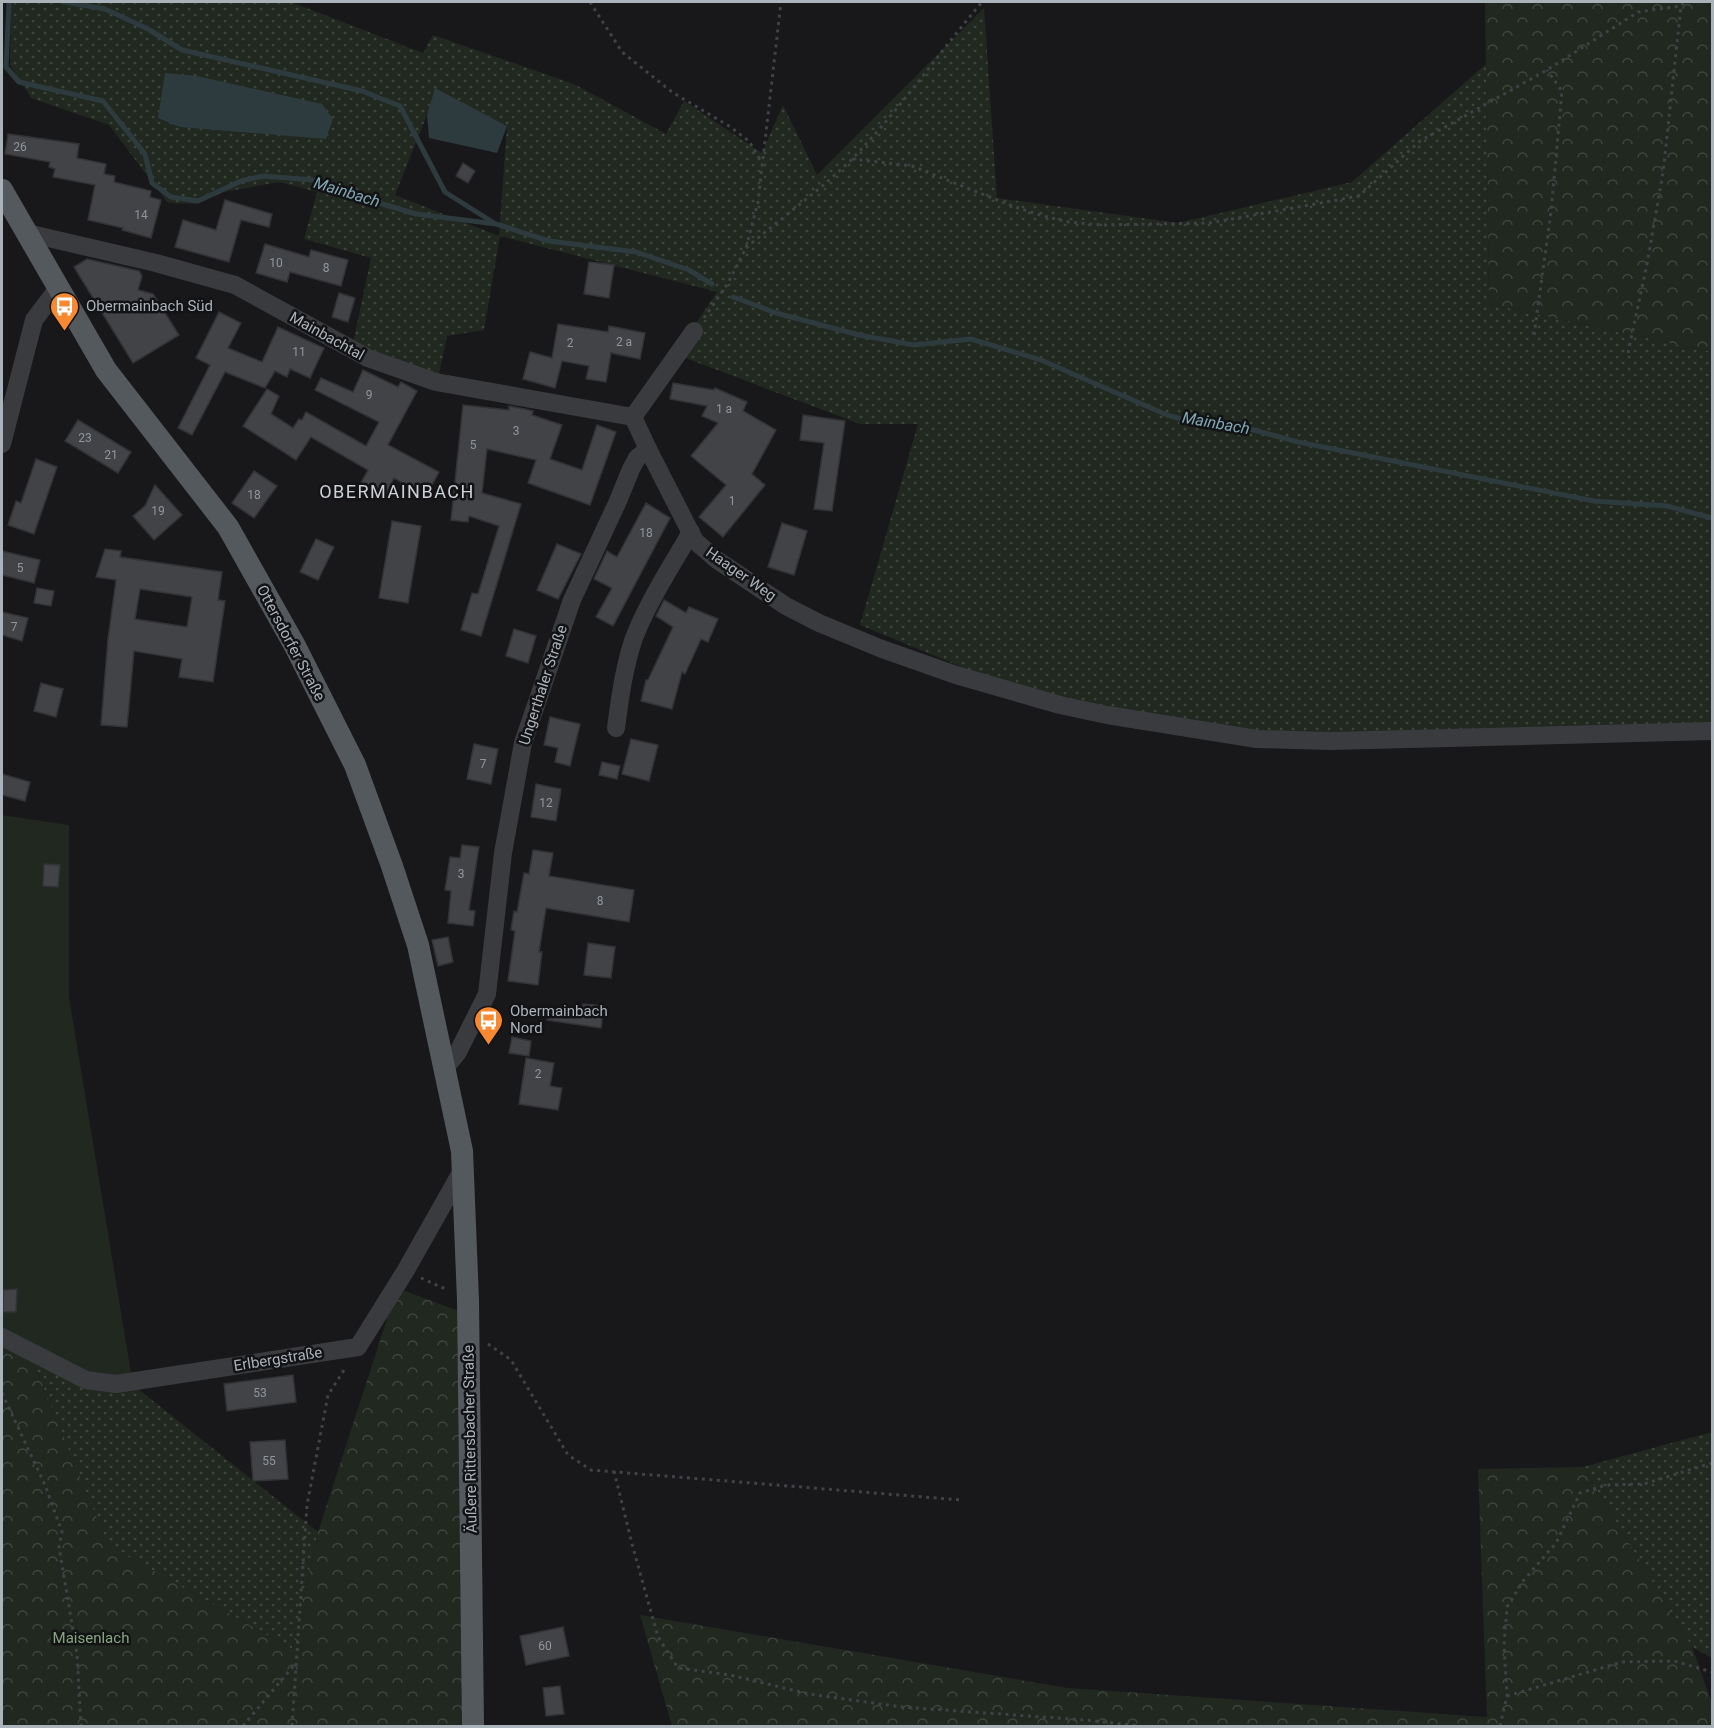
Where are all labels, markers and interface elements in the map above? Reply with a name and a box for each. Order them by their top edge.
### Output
house number: 26 [13,140,27,154]
water label: Mainbach [312,173,382,211]
house number: 14 [134,208,148,222]
house number: 10 [269,256,283,270]
house number: 8 [323,261,330,275]
bus stop icon: Obermainbach Süd [49,290,81,332]
place label: Obermainbach Süd [86,297,213,315]
street label: Mainbachtal [287,308,367,364]
house number: 2 a [616,335,632,349]
house number: 2 [567,336,574,350]
house number: 11 [292,345,306,359]
house number: 9 [366,388,372,402]
house number: 1 a [716,402,732,416]
water label: Mainbach [1181,408,1251,438]
house number: 3 [513,424,519,438]
house number: 23 [78,431,92,445]
house number: 5 [470,438,477,452]
house number: 21 [104,448,118,462]
district label: OBERMAINBACH [319,481,475,502]
house number: 18 [247,488,261,502]
house number: 1 [729,494,735,508]
house number: 19 [151,504,165,518]
house number: 18 [639,526,653,540]
street label: Haager Weg [702,543,780,605]
house number: 5 [17,561,24,575]
street label: Ottersdorfer Straße [253,582,329,704]
house number: 7 [11,620,18,634]
street label: Ungerthaler Straße [515,623,571,747]
house number: 7 [480,757,487,771]
house number: 12 [539,796,553,810]
house number: 3 [458,867,464,881]
house number: 8 [597,894,604,908]
place label: Obermainbach Nord [510,1002,608,1037]
bus stop icon: Obermainbach Nord [473,1004,505,1046]
house number: 2 [535,1067,542,1081]
street label: Erlbergstraße [232,1343,324,1375]
street label: Äußere Rittersbacher Straße [459,1345,481,1533]
house number: 53 [253,1386,267,1400]
house number: 55 [262,1454,276,1468]
park label: Maisenlach [53,1629,129,1647]
house number: 60 [538,1639,552,1653]

